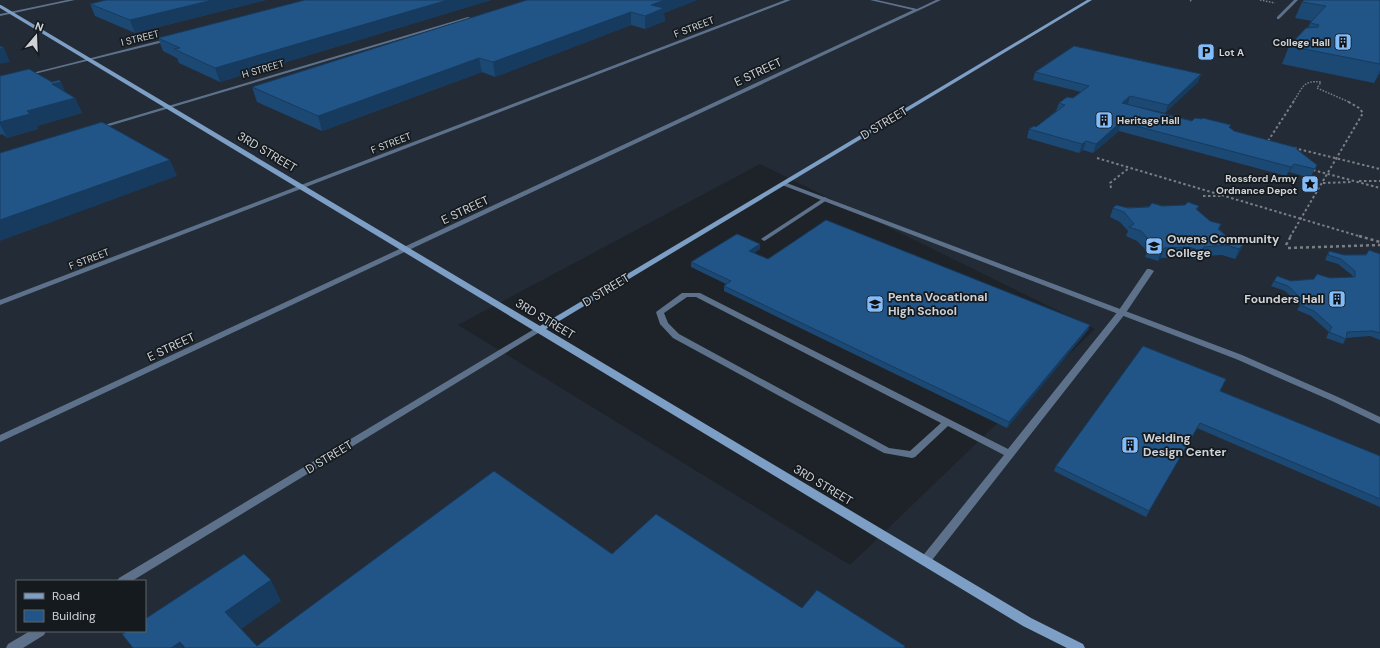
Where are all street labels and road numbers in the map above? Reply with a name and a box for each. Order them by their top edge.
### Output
street label: F STREET [672,13,716,41]
street label: I STREET [119,27,161,49]
street label: E STREET [732,54,785,90]
street label: H STREET [240,57,286,81]
street label: D STREET [857,103,911,143]
street label: 3RD STREET [234,128,300,176]
street label: F STREET [369,129,413,157]
street label: E STREET [439,192,492,228]
street label: F STREET [67,245,111,273]
street label: D STREET [579,270,633,310]
street label: 3RD STREET [512,295,578,343]
street label: E STREET [145,329,198,365]
street label: D STREET [302,437,356,477]
street label: 3RD STREET [790,461,856,509]

